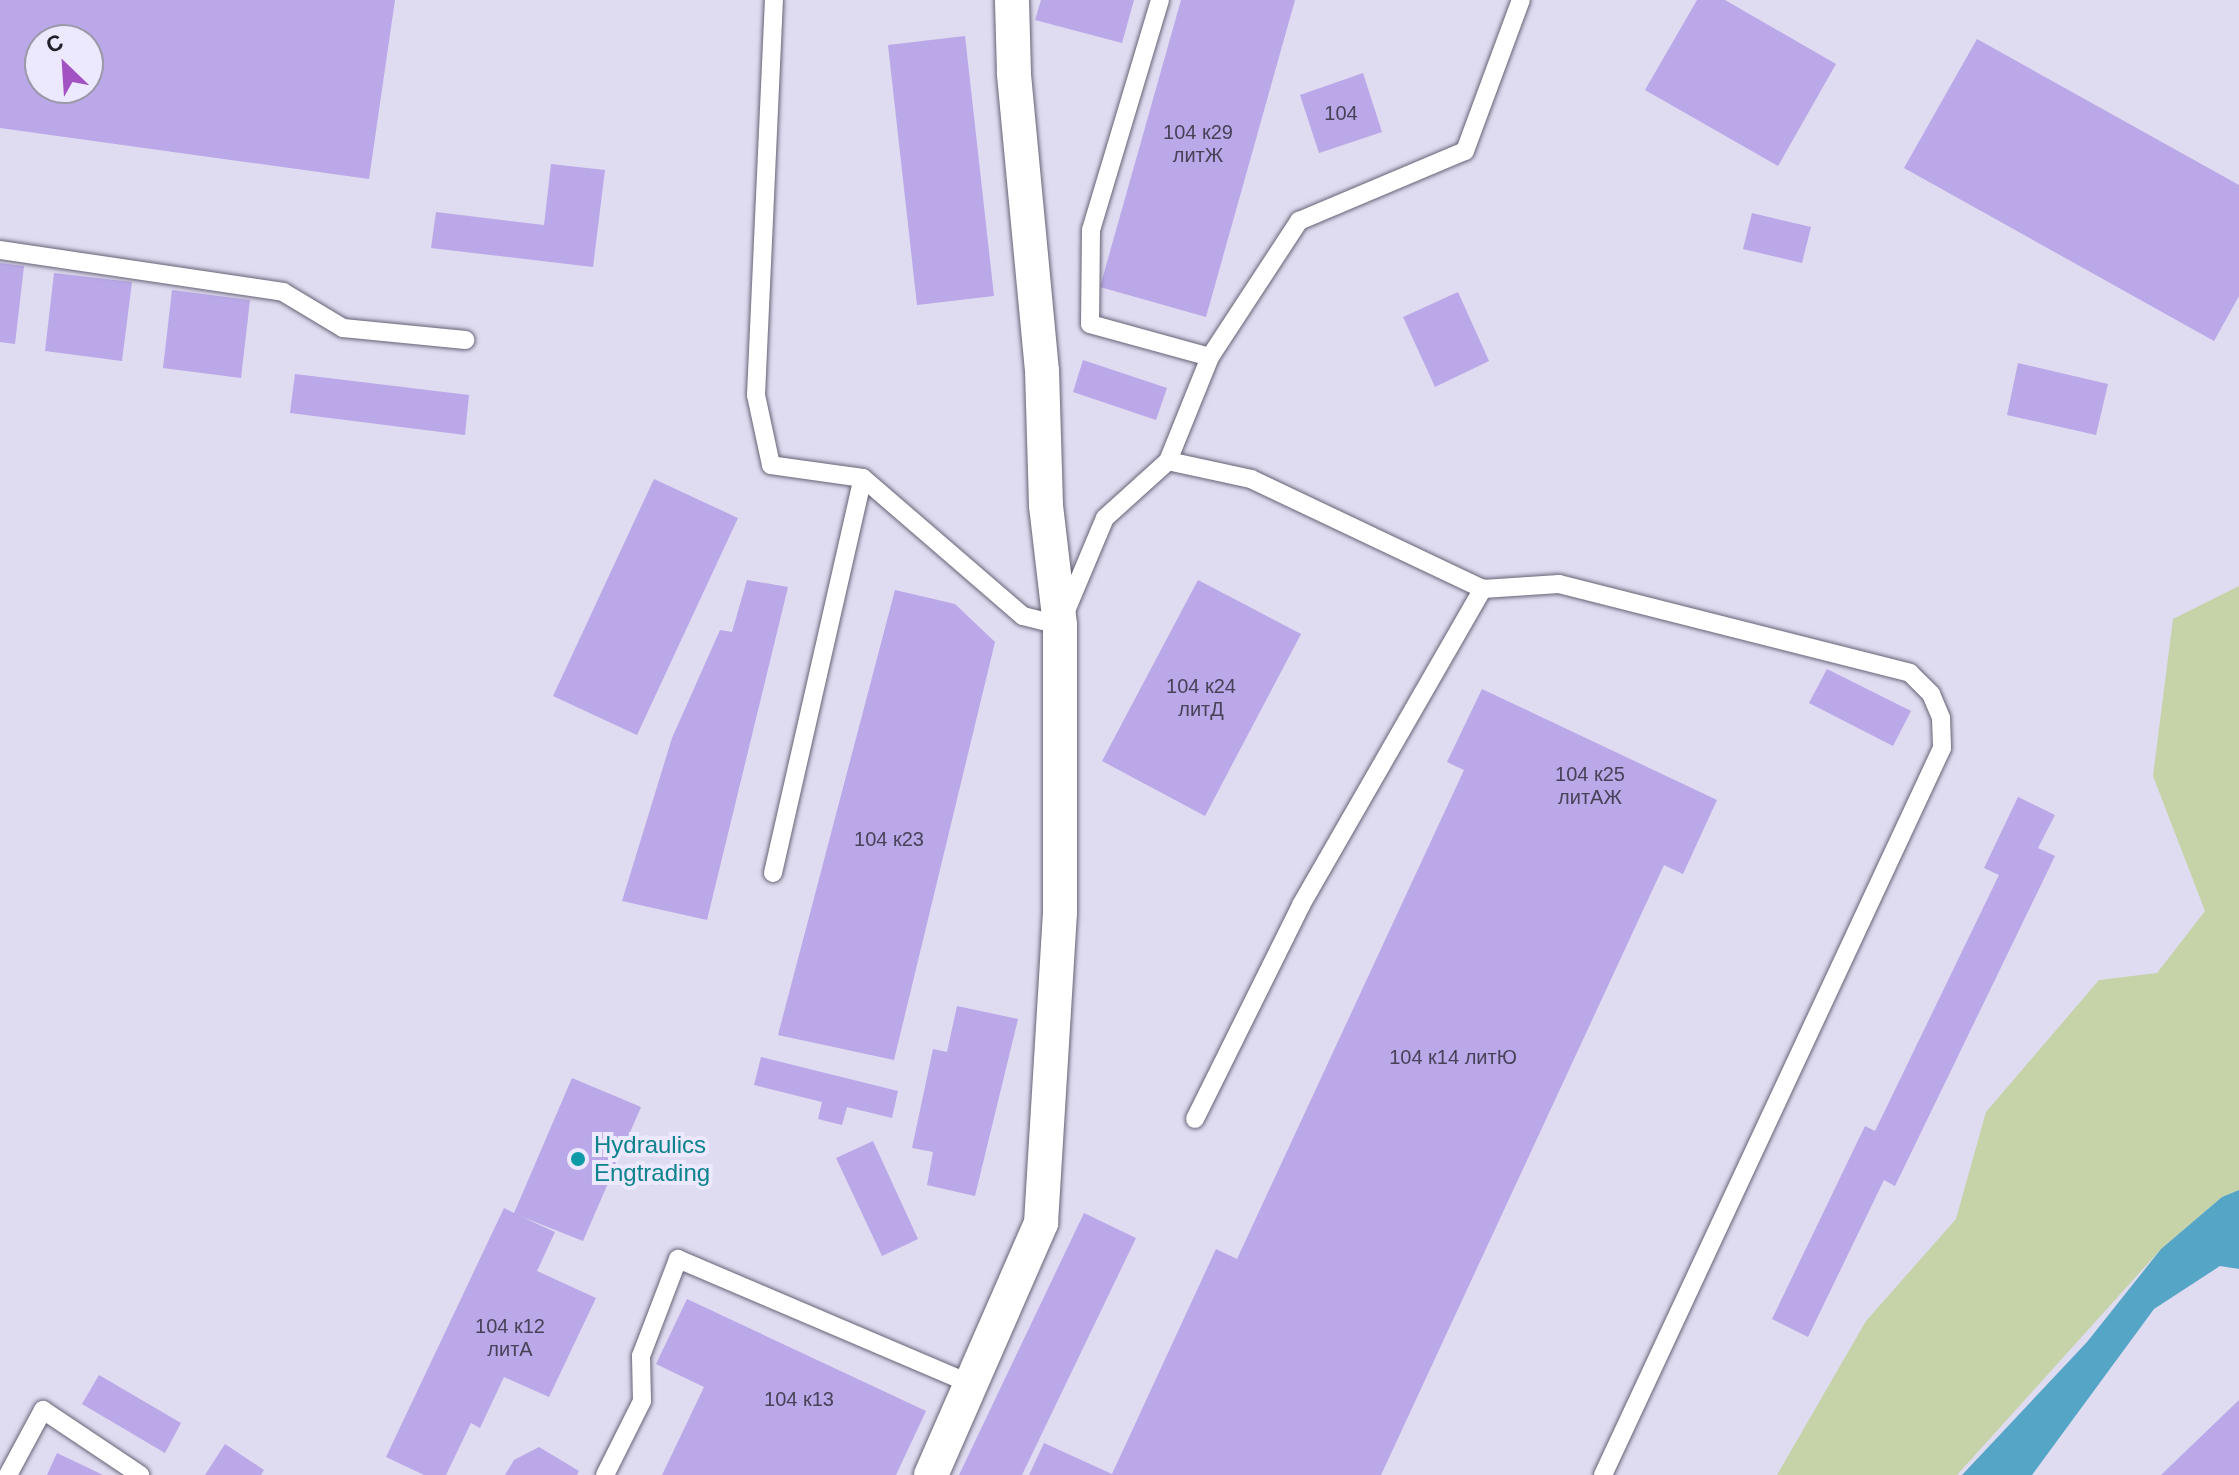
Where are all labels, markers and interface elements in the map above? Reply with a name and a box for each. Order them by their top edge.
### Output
north arrow [24,24,104,104]
text: С [42,29,67,58]
house number: 104 [1324,101,1358,125]
house number: 104 к29 литЖ [1163,120,1233,167]
house number: 104 к24 литД [1166,674,1236,721]
house number: 104 к25 литАЖ [1555,762,1625,809]
house number: 104 к23 [854,827,924,851]
house number: 104 к14 литЮ [1389,1045,1517,1069]
place label: Hydraulics Engtrading [594,1131,710,1187]
marker: Hydraulics Engtrading [569,1150,587,1168]
house number: 104 к12 литА [475,1314,545,1361]
house number: 104 к13 [764,1387,834,1411]

